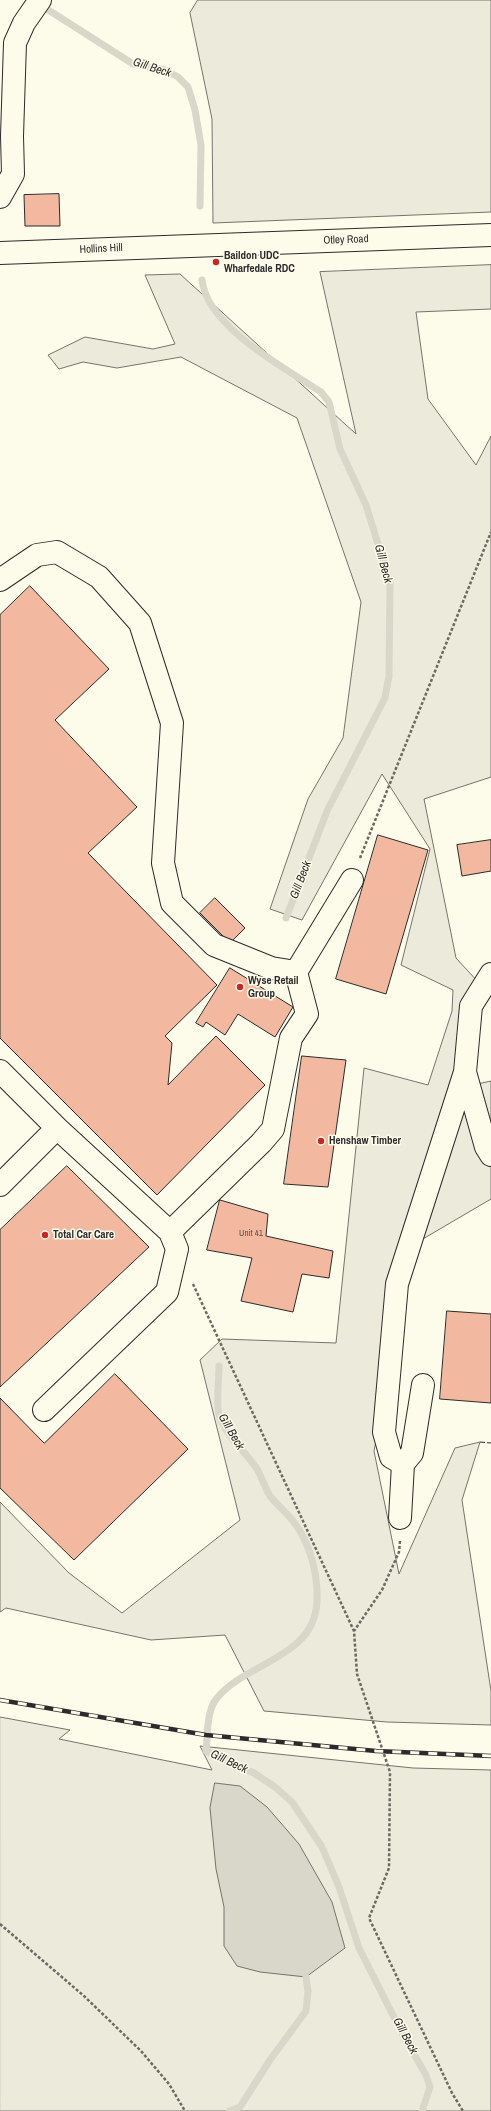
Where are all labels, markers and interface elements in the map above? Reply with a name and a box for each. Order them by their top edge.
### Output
water label: Gill Beck [131,55,173,81]
street label: Otley Road [323,233,369,247]
street label: Hollins Hill [79,241,123,257]
place label: Baildon UDC Wharfedale RDC [224,249,295,275]
marker: Baildon UDC Wharfedale RDC [211,257,221,267]
water label: Gill Beck [371,543,395,585]
water label: Gill Beck [287,859,315,901]
place label: Wyse Retail Group [248,974,298,1000]
marker: Wyse Retail Group [235,982,245,992]
place label: Henshaw Timber [329,1134,401,1148]
marker: Henshaw Timber [316,1136,326,1146]
place label: Total Car Care [53,1228,114,1242]
house number: Unit 41 [239,1229,263,1239]
marker: Total Car Care [40,1230,50,1240]
water label: Gill Beck [215,1411,247,1453]
water label: Gill Beck [208,1747,250,1777]
water label: Gill Beck [389,2015,421,2057]

